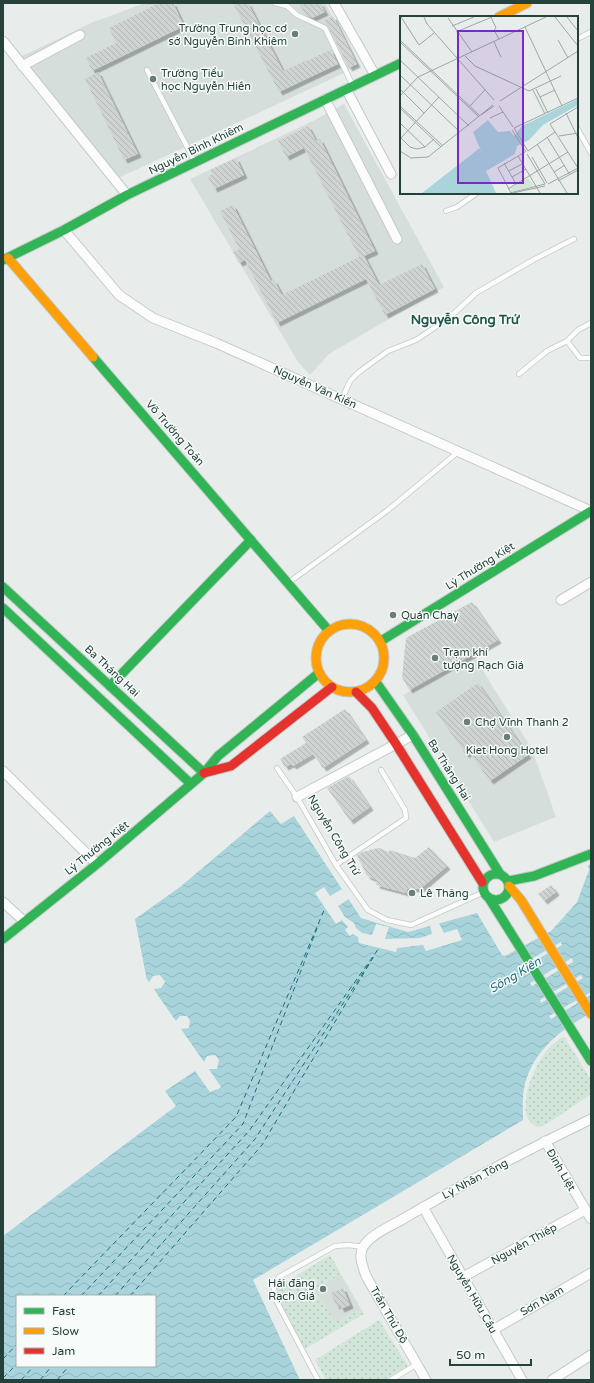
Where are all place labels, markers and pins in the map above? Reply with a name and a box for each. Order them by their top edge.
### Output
place label: Trường Trung học cơ sở Nguyễn Bỉnh Khiêm [169,22,287,48]
marker: Trường Trung học cơ sở Nguyễn Bỉnh Khiêm [290,29,300,39]
place label: Trường Tiểu học Nguyễn Hiền [161,67,251,93]
marker: Trường Tiểu học Nguyễn Hiền [148,74,158,84]
place label: Quán Chay [401,609,459,622]
marker: Quán Chay [388,610,398,620]
place label: Trạm khí tượng Rạch Giá [443,646,524,672]
marker: Trạm khí tượng Rạch Giá [430,653,440,663]
place label: Chợ Vĩnh Thanh 2 [475,716,569,729]
marker: Chợ Vĩnh Thanh 2 [462,717,472,727]
marker: Kiet Hong Hotel [502,732,512,742]
place label: Kiet Hong Hotel [466,744,548,757]
place label: Lê Thāng [420,887,469,900]
marker: Lê Thāng [407,888,417,898]
place label: Hải đăng Rạch Giá [268,1277,315,1303]
marker: Hải đăng Rạch Giá [318,1284,328,1294]

